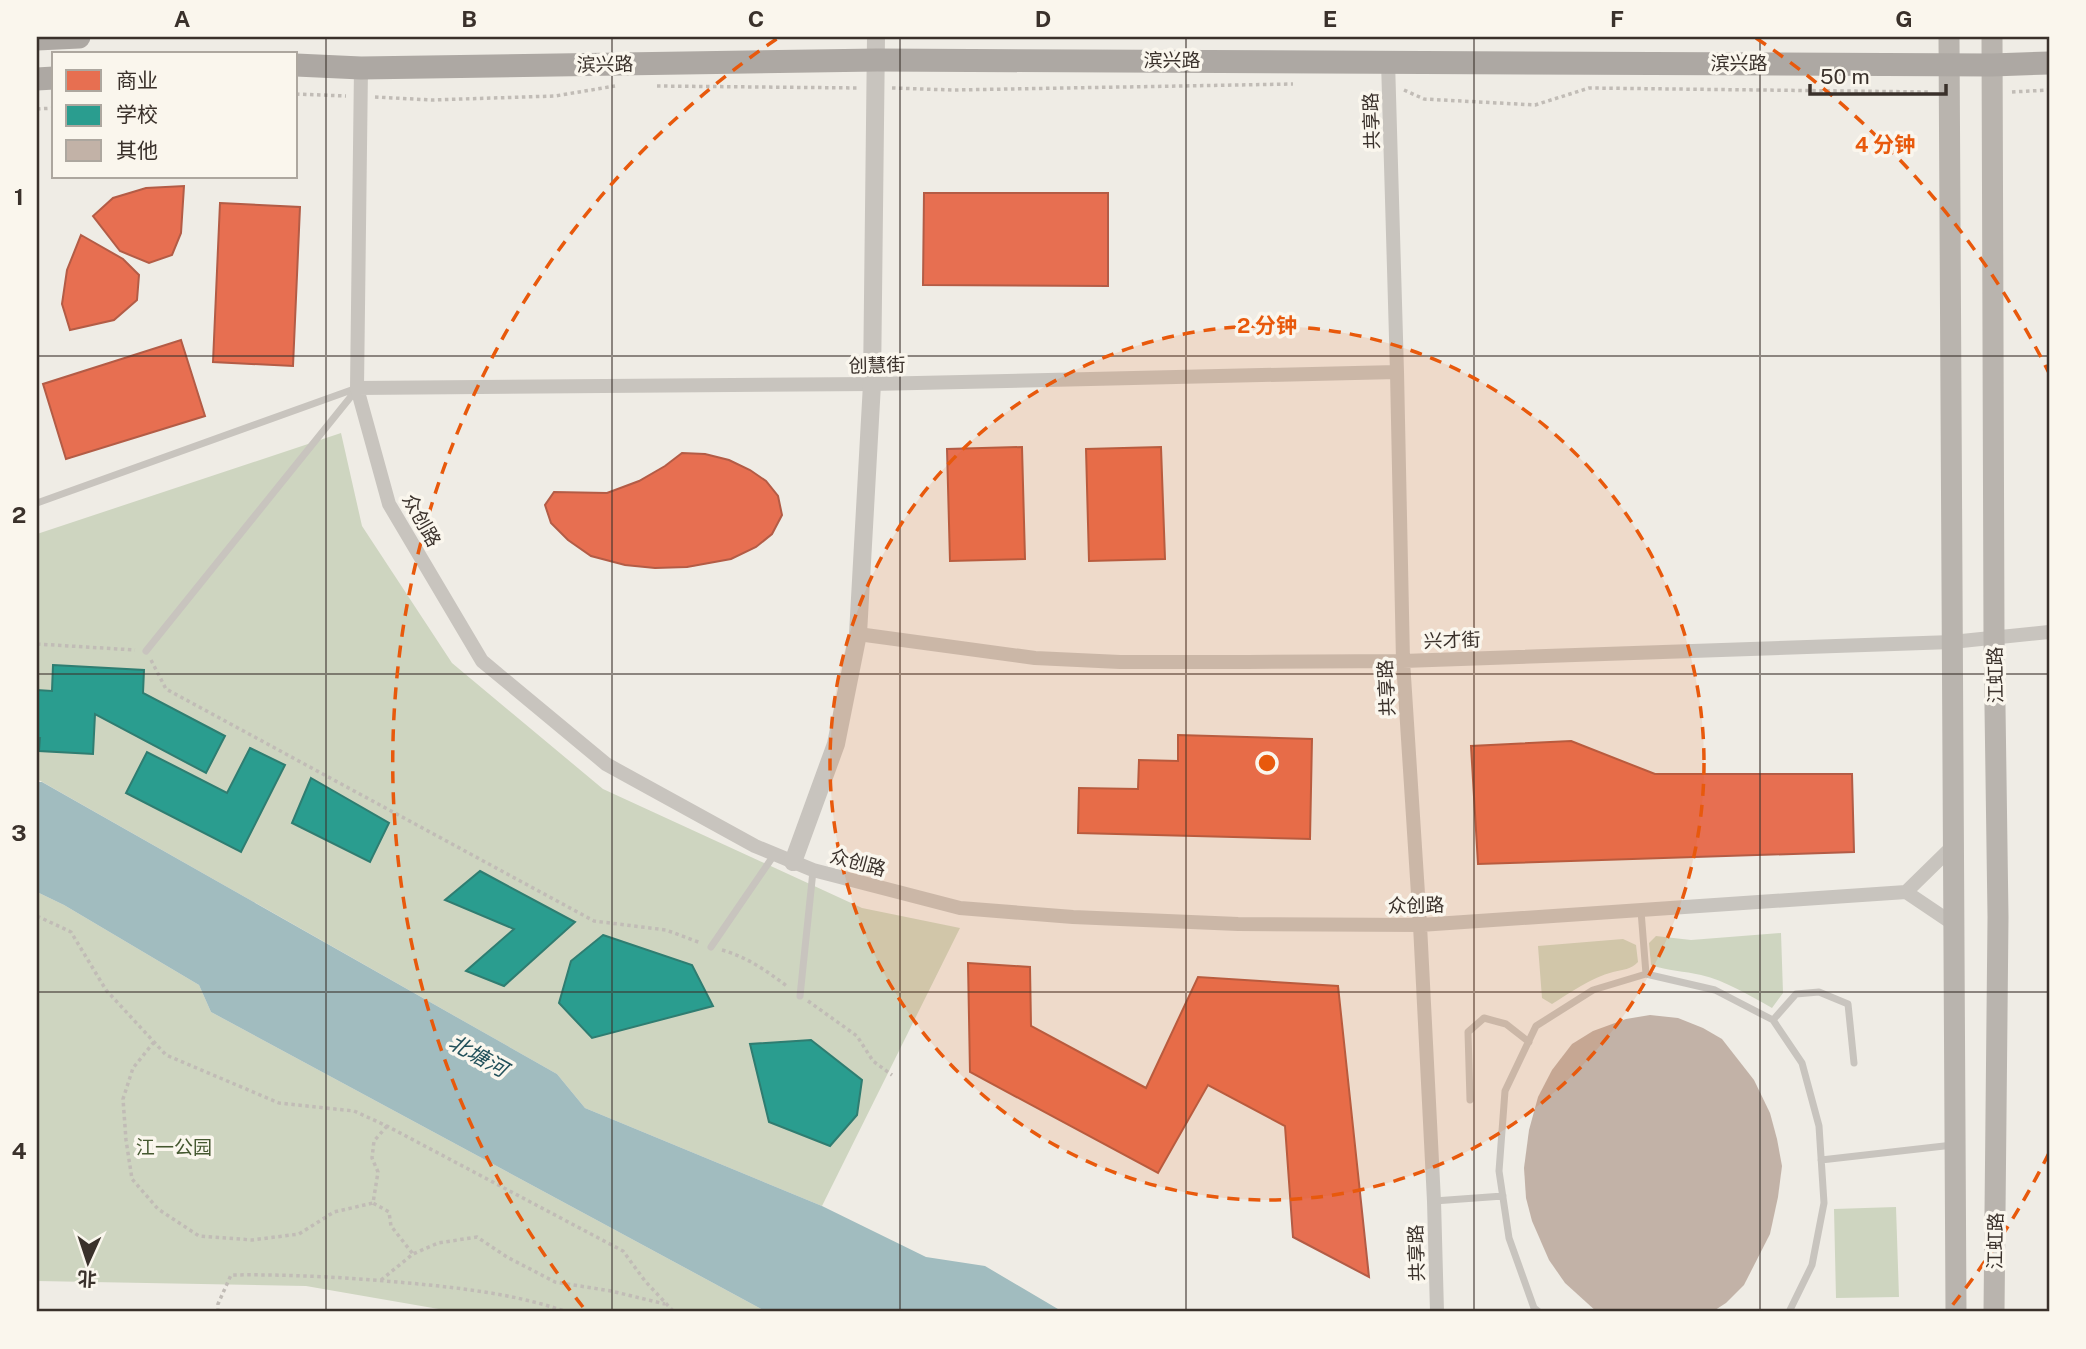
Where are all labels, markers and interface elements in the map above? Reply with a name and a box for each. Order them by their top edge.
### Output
text: A [174,5,191,32]
text: B [461,5,477,32]
text: C [748,5,764,32]
text: D [1035,5,1051,32]
text: E [1323,5,1337,32]
text: F [1610,5,1624,32]
text: G [1895,5,1913,32]
street label: 滨兴路 [1143,49,1201,71]
legend [52,52,298,178]
street label: 滨兴路 [1710,52,1768,74]
scale bar [1810,52,1946,96]
street label: 滨兴路 [576,53,634,75]
text: 50 m [1820,64,1870,89]
text: 商业 [116,68,158,93]
street label: 共享路 [1359,92,1383,150]
text: 学校 [116,102,158,127]
text: 4 分钟 [1855,132,1915,157]
text: 其他 [116,138,158,163]
text: 1 [14,183,24,210]
text: 2 分钟 [1237,313,1297,338]
street label: 创慧街 [848,354,906,376]
street label: 众创路 [399,490,445,550]
text: 2 [12,501,26,528]
street label: 兴才街 [1423,628,1481,652]
street label: 江虹路 [1984,646,2006,704]
street label: 共享路 [1374,659,1398,717]
centre of rings [1255,751,1279,775]
text: 3 [11,819,27,846]
street label: 众创路 [828,844,888,880]
street label: 众创路 [1387,894,1445,916]
water label: 北塘河 [445,1029,515,1084]
park label: 江一公园 [136,1136,212,1158]
text: 4 [11,1137,27,1164]
street label: 江虹路 [1984,1212,2006,1270]
street label: 共享路 [1404,1224,1428,1282]
north arrow [52,1226,122,1296]
text: 北 [77,1267,97,1290]

